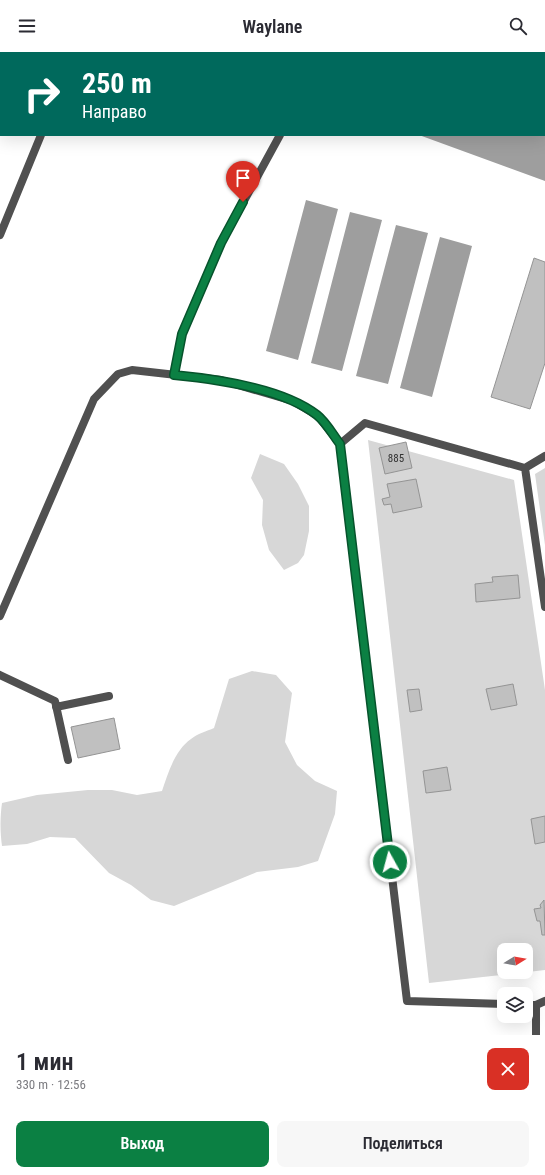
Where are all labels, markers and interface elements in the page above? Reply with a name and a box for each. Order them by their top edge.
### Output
icon: menu [16,15,38,37]
icon: search [507,15,529,37]
text: Waylane [243,16,302,37]
text: 250 m [82,67,152,100]
icon: right [16,68,68,120]
text: Направо [82,101,147,122]
pin [226,161,260,202]
icon: arrive [232,167,254,189]
house number: 885 [388,452,404,465]
position arrow [369,841,411,883]
north arrow [497,943,533,979]
map controls [497,943,533,1023]
button: layers [497,987,533,1023]
text: 1 мин [16,1048,74,1076]
button: close [487,1048,529,1090]
text: 330 m · 12:56 [16,1077,86,1092]
button: Выход [16,1121,269,1167]
button: Поделиться [277,1121,529,1167]

